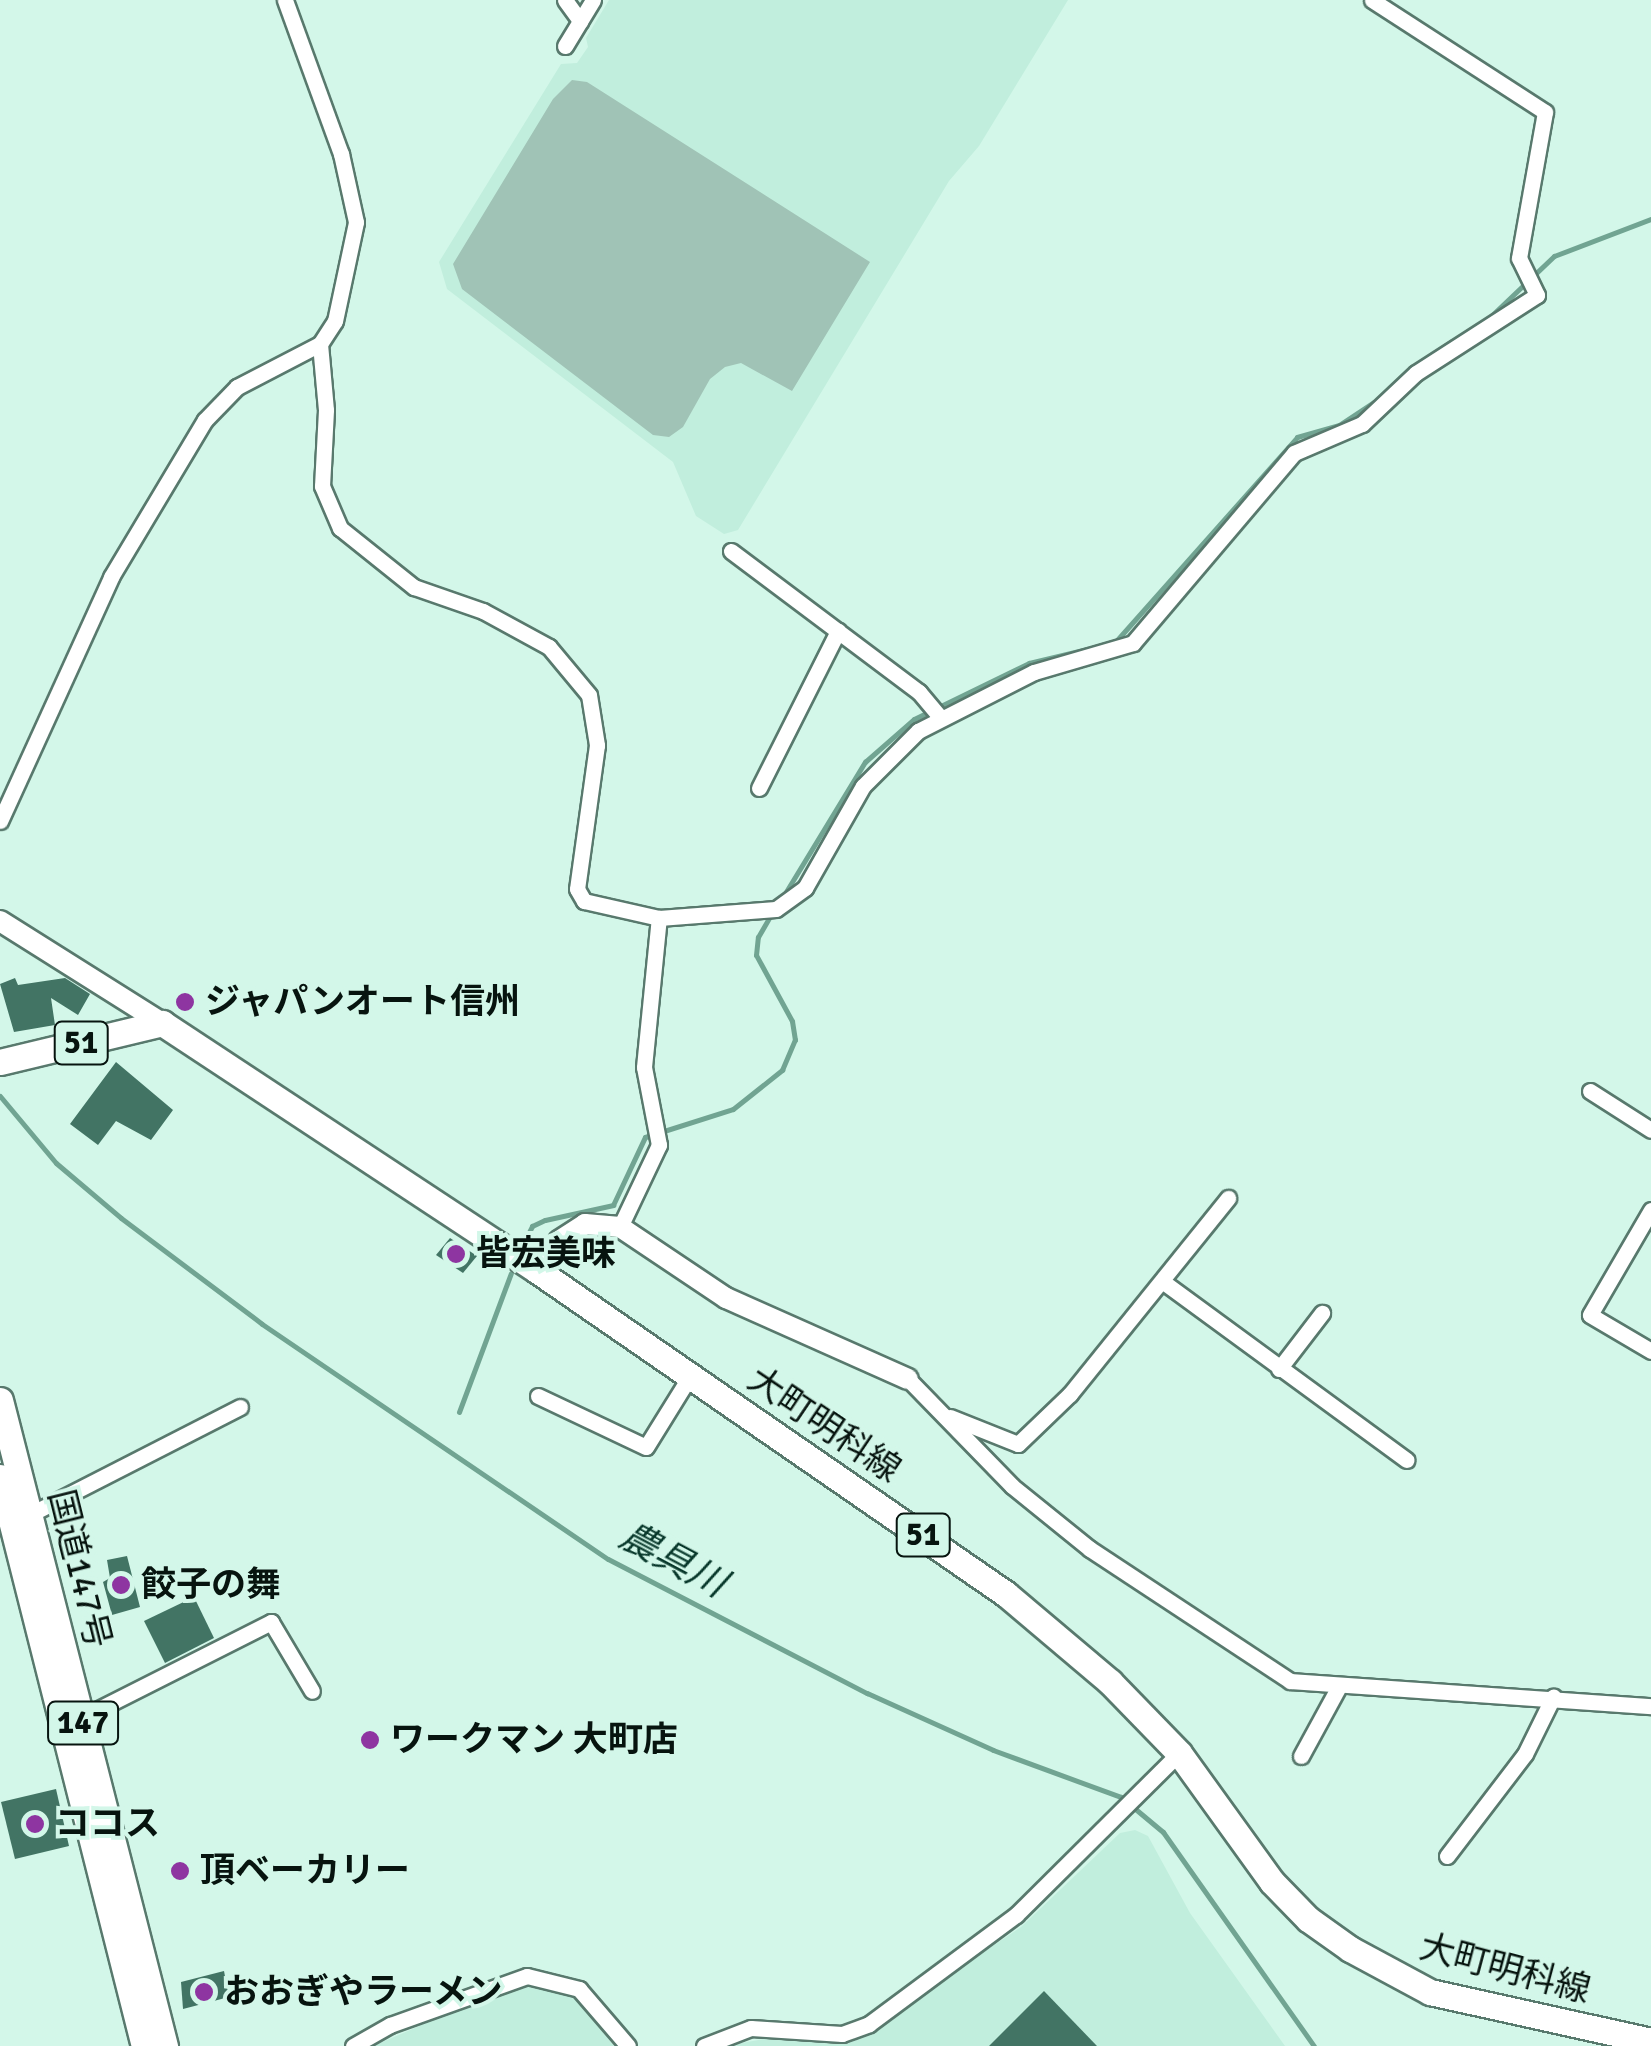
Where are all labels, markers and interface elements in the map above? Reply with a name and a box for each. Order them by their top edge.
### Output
place label: ジャパンオート信州 [205,981,520,1023]
marker: ジャパンオート信州 [174,991,196,1013]
road number: 51 [54,1016,108,1070]
place label: 皆宏美味 [476,1233,616,1275]
marker: 皆宏美味 [445,1243,467,1265]
street label: 大町明科線 [740,1359,908,1491]
street label: 国道147号 [39,1485,119,1653]
road number: 51 [896,1508,950,1562]
water label: 農具川 [612,1513,734,1607]
place label: 餃子の舞 [141,1564,281,1606]
marker: 餃子の舞 [110,1574,132,1596]
road number: 147 [46,1696,120,1750]
place label: ワークマン 大町店 [390,1719,678,1761]
marker: ワークマン 大町店 [359,1729,381,1751]
place label: ココス [55,1803,160,1845]
marker: ココス [24,1813,46,1835]
place label: 頂ベーカリー [200,1850,410,1892]
marker: 頂ベーカリー [169,1860,191,1882]
street label: 大町明科線 [1415,1926,1595,2012]
place label: おおぎやラーメン [224,1971,504,2013]
marker: おおぎやラーメン [193,1981,215,2003]

